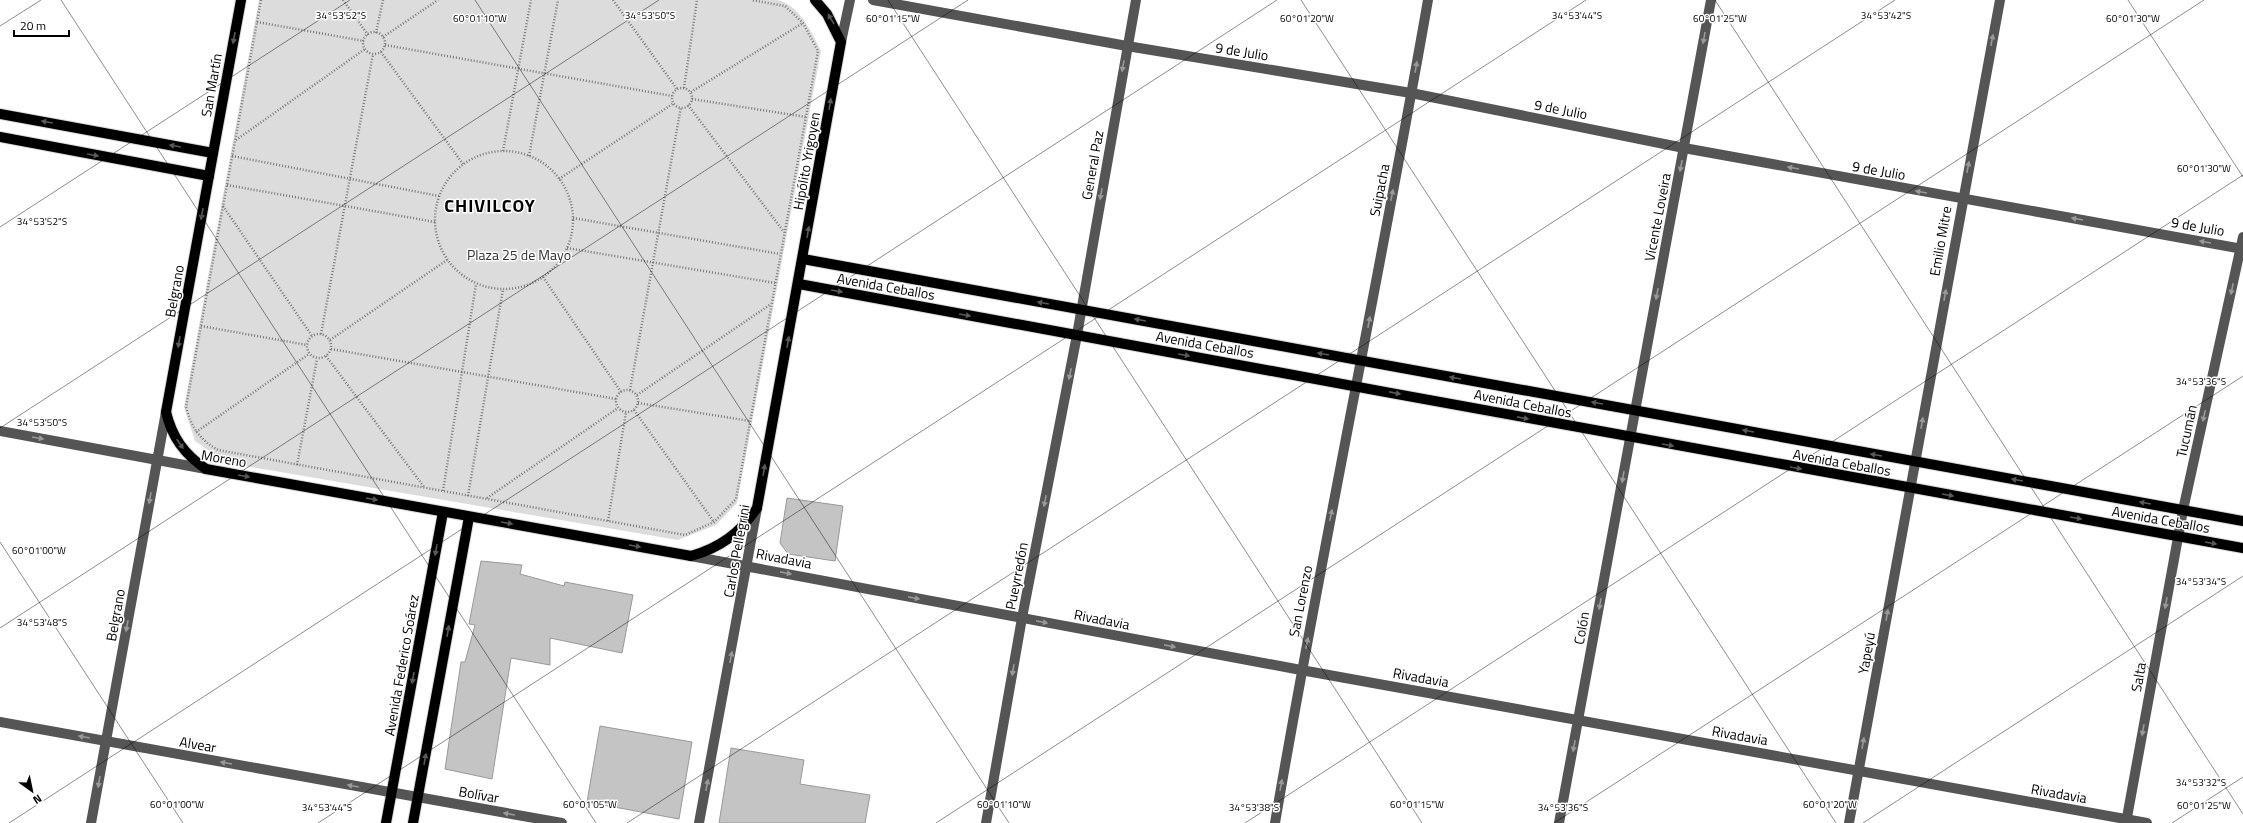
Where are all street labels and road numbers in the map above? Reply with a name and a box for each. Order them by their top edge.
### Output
street label: 9 de Julio [1214,36,1270,66]
street label: San Martín [195,52,227,118]
street label: 9 de Julio [1533,94,1589,124]
street label: Hipólito Yrigoyen [787,110,825,212]
street label: General Paz [1076,129,1108,201]
street label: 9 de Julio [1851,155,1907,185]
street label: Suipacha [1364,162,1394,218]
street label: Vicente Loveira [1638,171,1676,263]
street label: Emilio Mitre [1924,204,1956,278]
street label: 9 de Julio [2170,211,2226,241]
street label: Belgrano [159,263,189,319]
street label: Avenida Ceballos [835,267,937,305]
street label: Avenida Ceballos [1154,325,1256,363]
street label: Avenida Ceballos [1472,383,1574,423]
street label: Tucumán [2170,403,2202,459]
street label: Avenida Ceballos [1791,443,1893,481]
street label: Moreno [200,444,248,472]
street label: Avenida Ceballos [2110,500,2212,538]
street label: Carlos Pellegrini [717,503,755,599]
street label: Pueyrredón [999,540,1033,612]
street label: Rivadavia [754,542,814,574]
street label: San Lorenzo [1283,564,1317,638]
street label: Belgrano [100,587,130,643]
street label: Avenida Federico Soárez [378,593,424,737]
street label: Rivadavia [1072,603,1132,635]
street label: Colón [1568,610,1594,646]
street label: Yapeyú [1852,630,1880,676]
street label: Salta [2125,661,2151,693]
street label: Rivadavia [1391,662,1451,692]
street label: Rivadavia [1710,720,1770,750]
street label: Alvear [178,730,218,758]
street label: Rivadavia [2029,778,2089,808]
street label: Bolívar [457,780,501,808]

